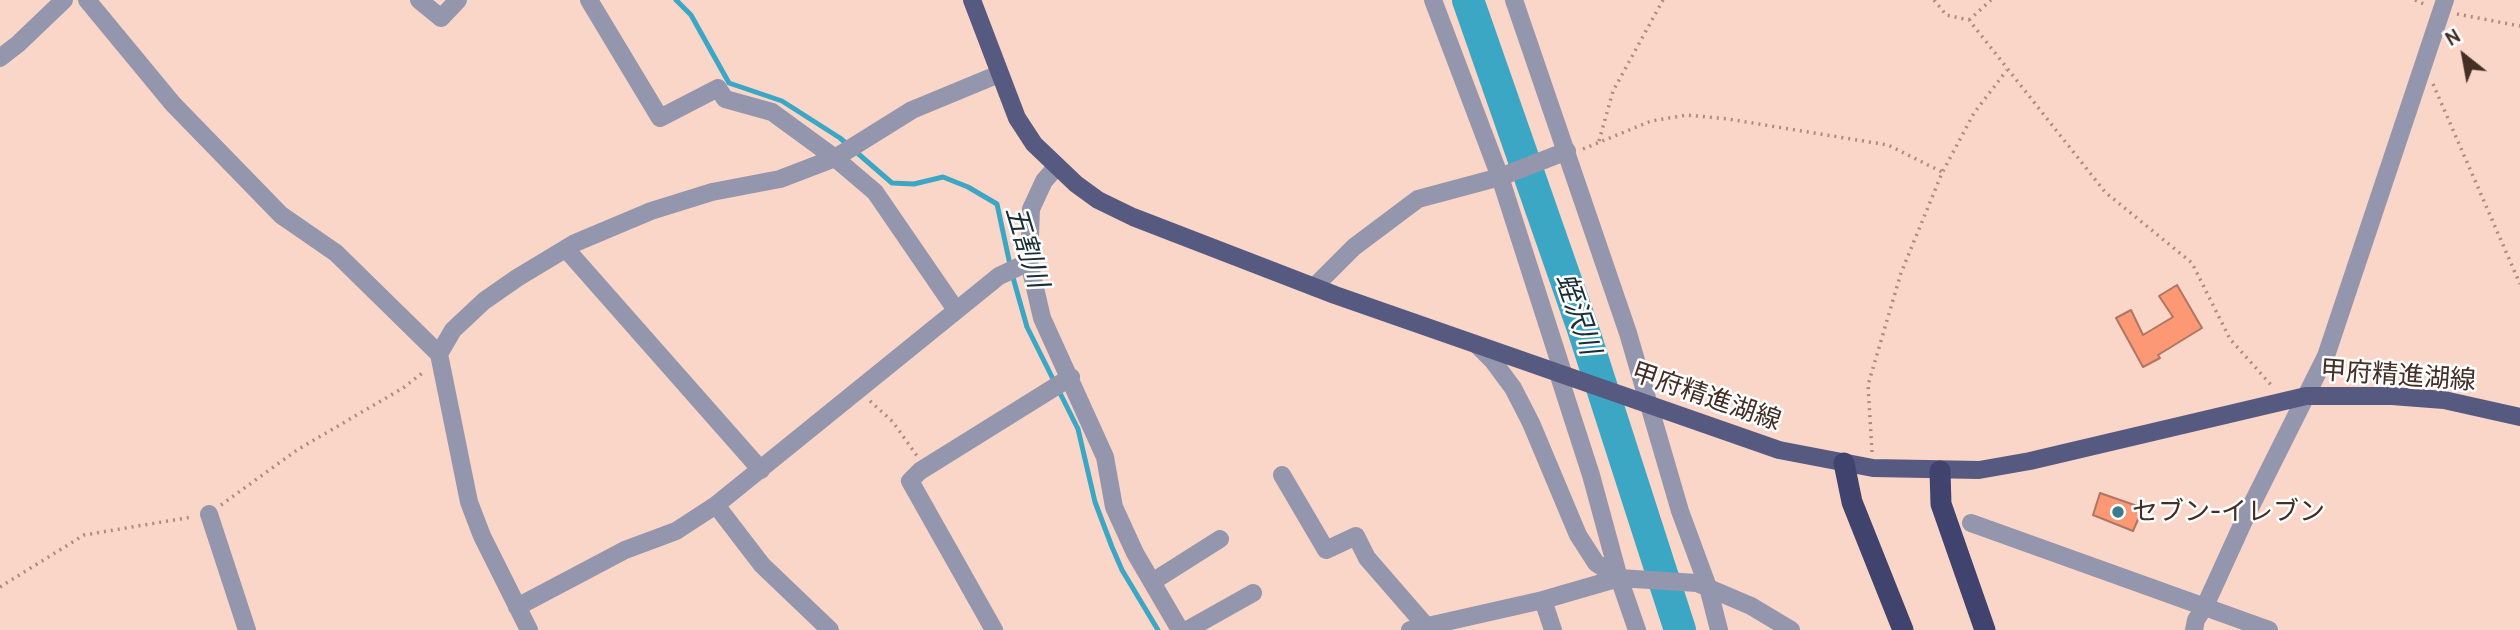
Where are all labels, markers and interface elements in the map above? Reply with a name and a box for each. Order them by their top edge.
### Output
north arrow [2429,21,2499,91]
text: N [2441,24,2465,51]
water label: 五割川 [998,202,1054,292]
water label: 蛭沢川 [1547,269,1607,359]
street label: 甲府精進湖線 [2319,355,2477,397]
street label: 甲府精進湖線 [1627,357,1785,437]
place label: セブン-イレブン [2132,496,2325,528]
marker: セブン-イレブン [2110,504,2126,520]

